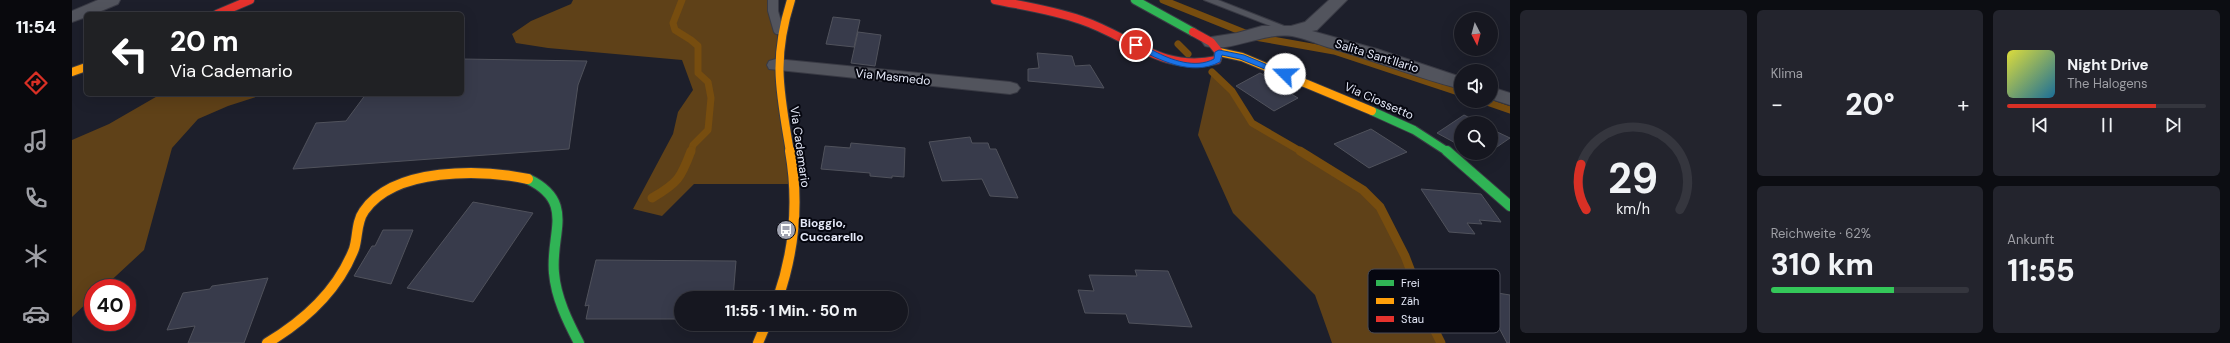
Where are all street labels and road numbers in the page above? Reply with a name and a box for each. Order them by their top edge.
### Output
street label: Salita Sant'Ilario [1333,36,1421,76]
street label: Via Masmedo [855,65,931,89]
street label: Via Ciossetto [1342,79,1416,123]
street label: Via Cademario [786,105,814,189]

